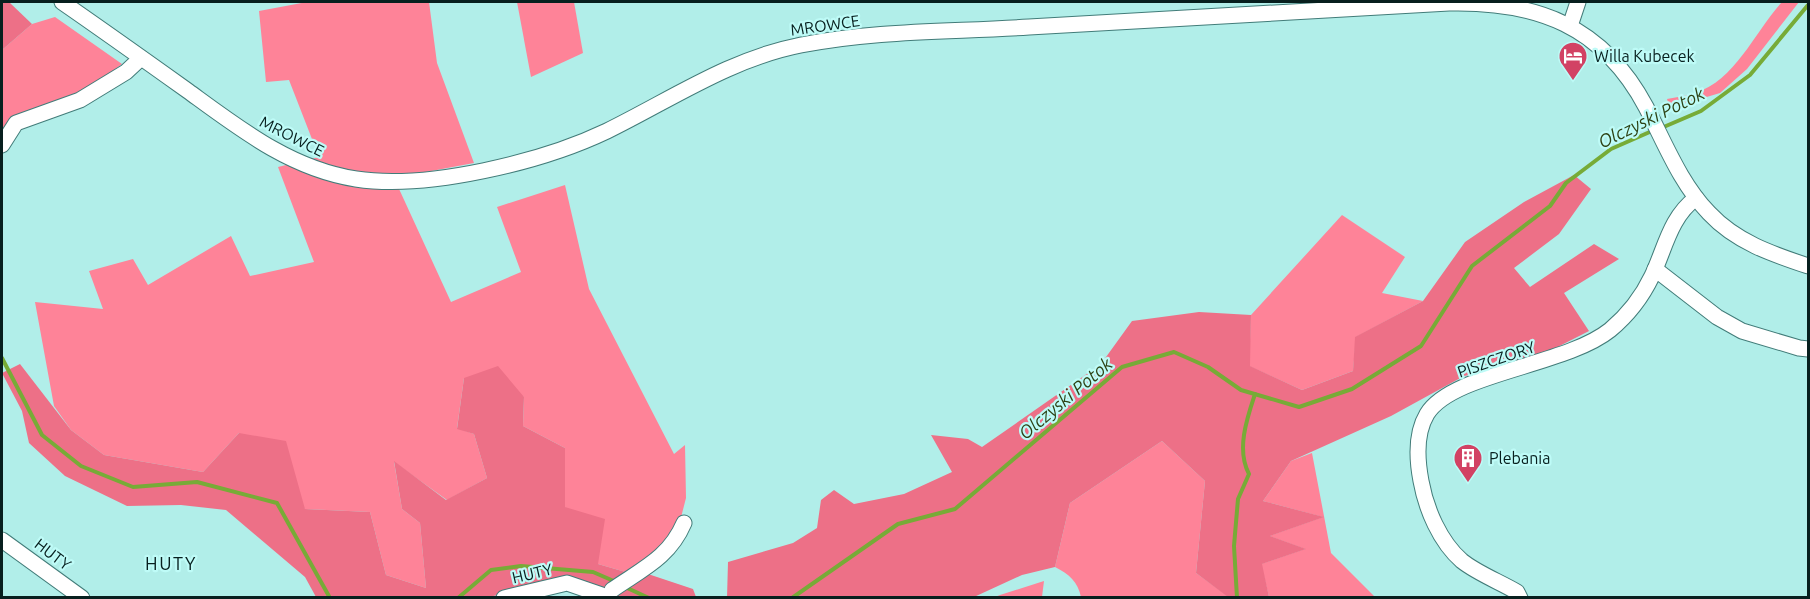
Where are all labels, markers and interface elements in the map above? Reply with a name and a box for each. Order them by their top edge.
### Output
street label: MROWCE [789,11,861,39]
hotel icon: Willa Kubecek [1557,40,1589,82]
place label: Willa Kubecek [1594,47,1695,65]
water label: Olczyski Potok [1595,82,1708,151]
street label: MROWCE [257,112,327,160]
street label: PISZCZORY [1455,337,1538,381]
water label: Olczyski Potok [1014,353,1116,443]
building icon: Plebania [1452,442,1484,484]
place label: Plebania [1489,449,1550,467]
street label: HUTY [31,535,75,574]
district label: HUTY [145,553,197,573]
street label: HUTY [510,559,555,586]

